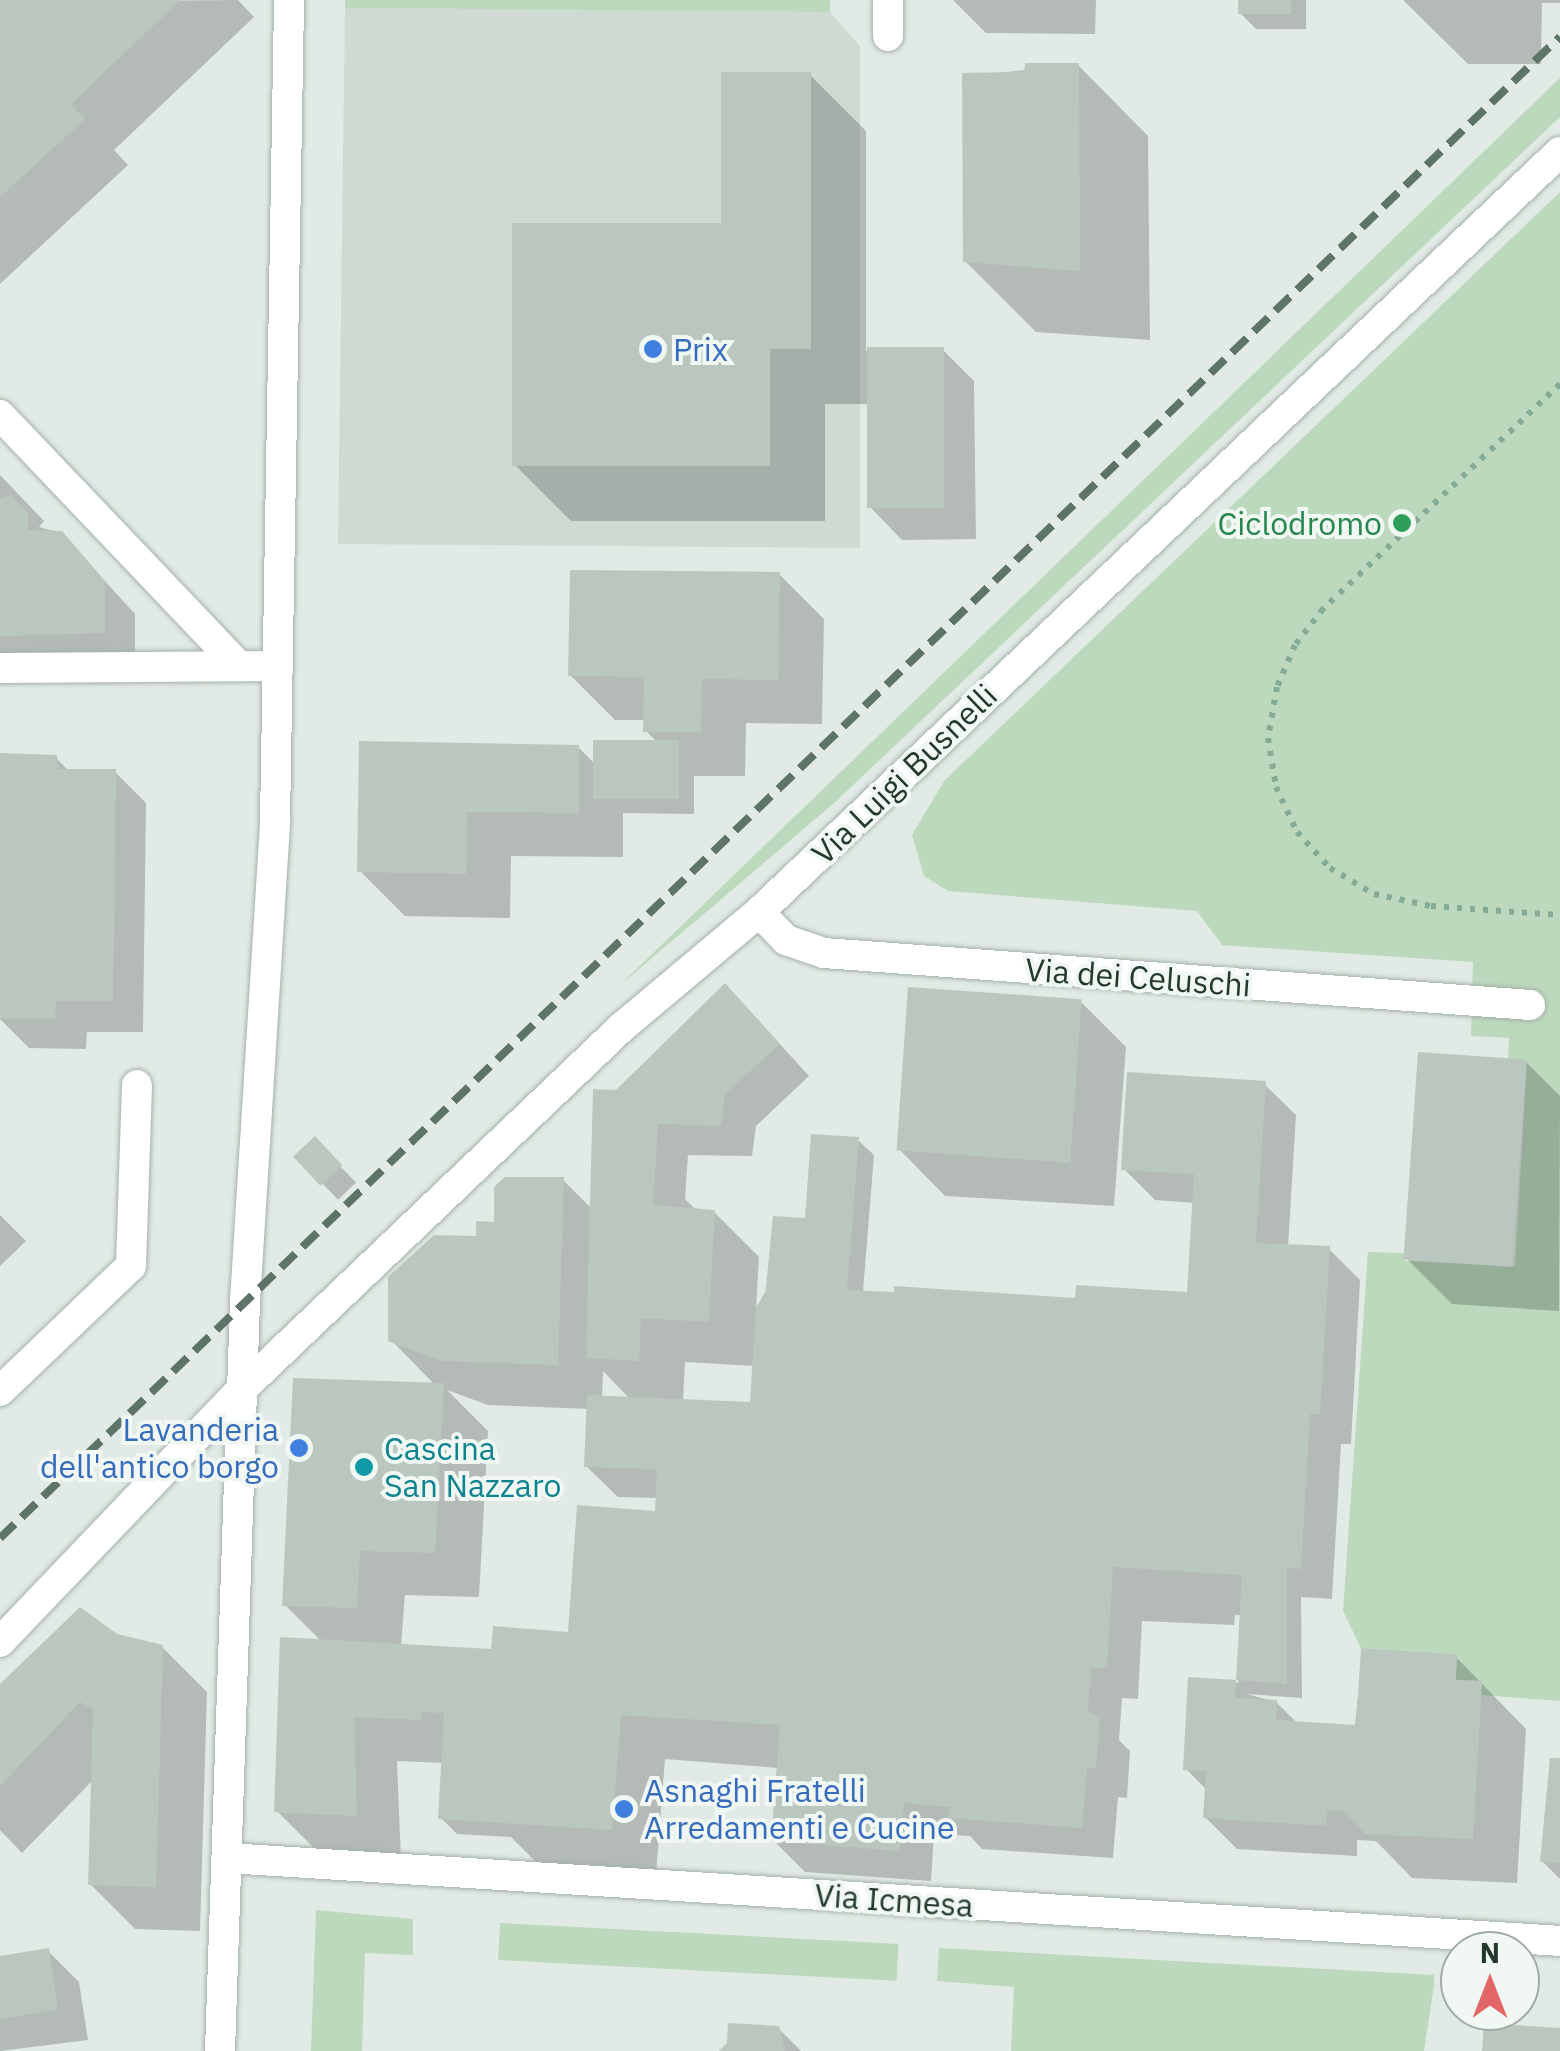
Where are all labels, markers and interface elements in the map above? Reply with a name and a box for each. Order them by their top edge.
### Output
place label: Prix [673,330,728,368]
marker: Prix [642,338,664,360]
place label: Ciclodromo [1217,504,1382,542]
marker: Ciclodromo [1391,512,1413,534]
street label: Via Luigi Busnelli [804,676,1004,872]
street label: Via dei Celuschi [1024,950,1252,1004]
place label: Lavanderia dell'antico borgo [40,1411,279,1486]
place label: Cascina San Nazzaro [384,1430,561,1505]
marker: Lavanderia dell'antico borgo [288,1437,310,1459]
marker: Cascina San Nazzaro [353,1456,375,1478]
place label: Asnaghi Fratelli Arredamenti e Cucine [644,1772,955,1847]
marker: Asnaghi Fratelli Arredamenti e Cucine [613,1798,635,1820]
street label: Via Icmesa [813,1875,975,1925]
north arrow [1440,1931,1540,2031]
text: N [1480,1934,1500,1971]

